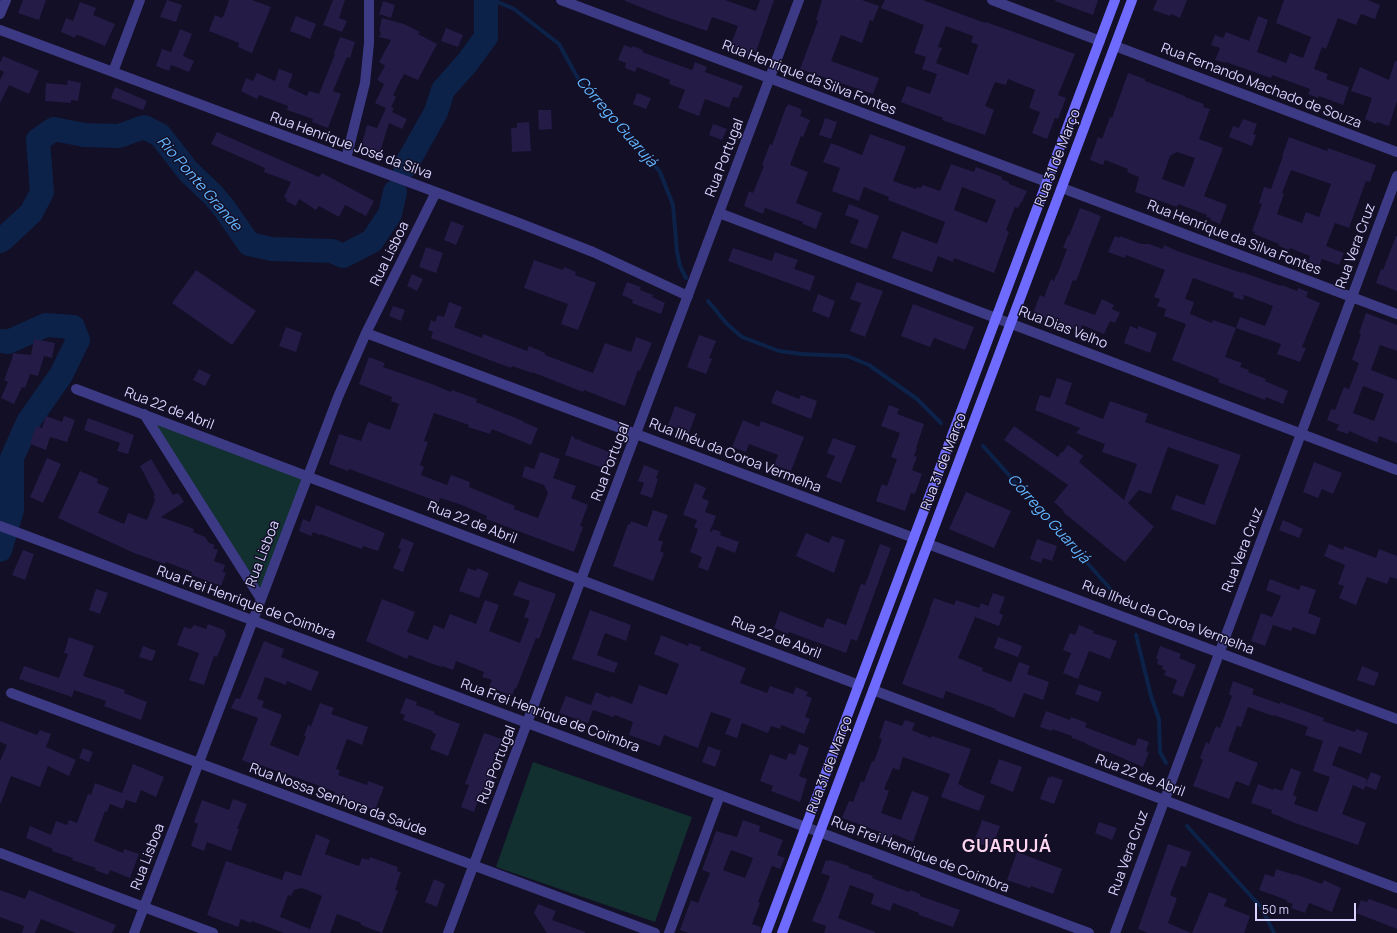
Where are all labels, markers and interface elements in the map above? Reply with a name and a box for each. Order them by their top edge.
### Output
street label: Rua Henrique da Silva Fontes [720,37,898,119]
street label: Rua Fernando Machado de Souza [1158,40,1364,132]
water label: Córrego Guarujá [572,73,660,171]
street label: Rua 31 de Março [1032,107,1084,209]
street label: Rua Henrique José da Silva [268,109,434,183]
street label: Rua Portugal [702,116,748,200]
water label: Rio Ponte Grande [153,133,245,235]
street label: Rua Henrique da Silva Fontes [1145,197,1323,279]
street label: Rua Vera Cruz [1333,201,1379,291]
street label: Rua Lisboa [367,219,413,289]
street label: Rua Dias Velho [1016,303,1110,353]
street label: Rua 22 de Abril [122,384,216,434]
street label: Rua 31 de Março [918,411,970,513]
street label: Rua Ilhéu da Coroa Vermelha [647,415,823,497]
street label: Rua Portugal [588,420,634,504]
water label: Córrego Guarujá [1003,471,1093,567]
street label: Rua 22 de Abril [425,498,519,548]
street label: Rua Vera Cruz [1219,505,1267,595]
street label: Rua Lisboa [243,518,283,590]
street label: Rua Frei Henrique de Coimbra [154,563,338,643]
street label: Rua Ilhéu da Coroa Vermelha [1080,577,1256,659]
street label: Rua 22 de Abril [729,613,823,663]
street label: Rua Frei Henrique de Coimbra [458,676,642,756]
street label: Rua 31 de Março [804,714,856,816]
street label: Rua Portugal [474,723,520,807]
street label: Rua 22 de Abril [1093,751,1187,801]
street label: Rua Nossa Senhora da Saúde [247,760,429,840]
street label: Rua Vera Cruz [1106,808,1152,898]
street label: Rua Frei Henrique de Coimbra [829,813,1011,897]
street label: Rua Lisboa [128,821,168,893]
district label: GUARUJÁ [962,836,1052,858]
scale bar [1257,895,1358,921]
text: 50 m [1262,901,1289,918]

